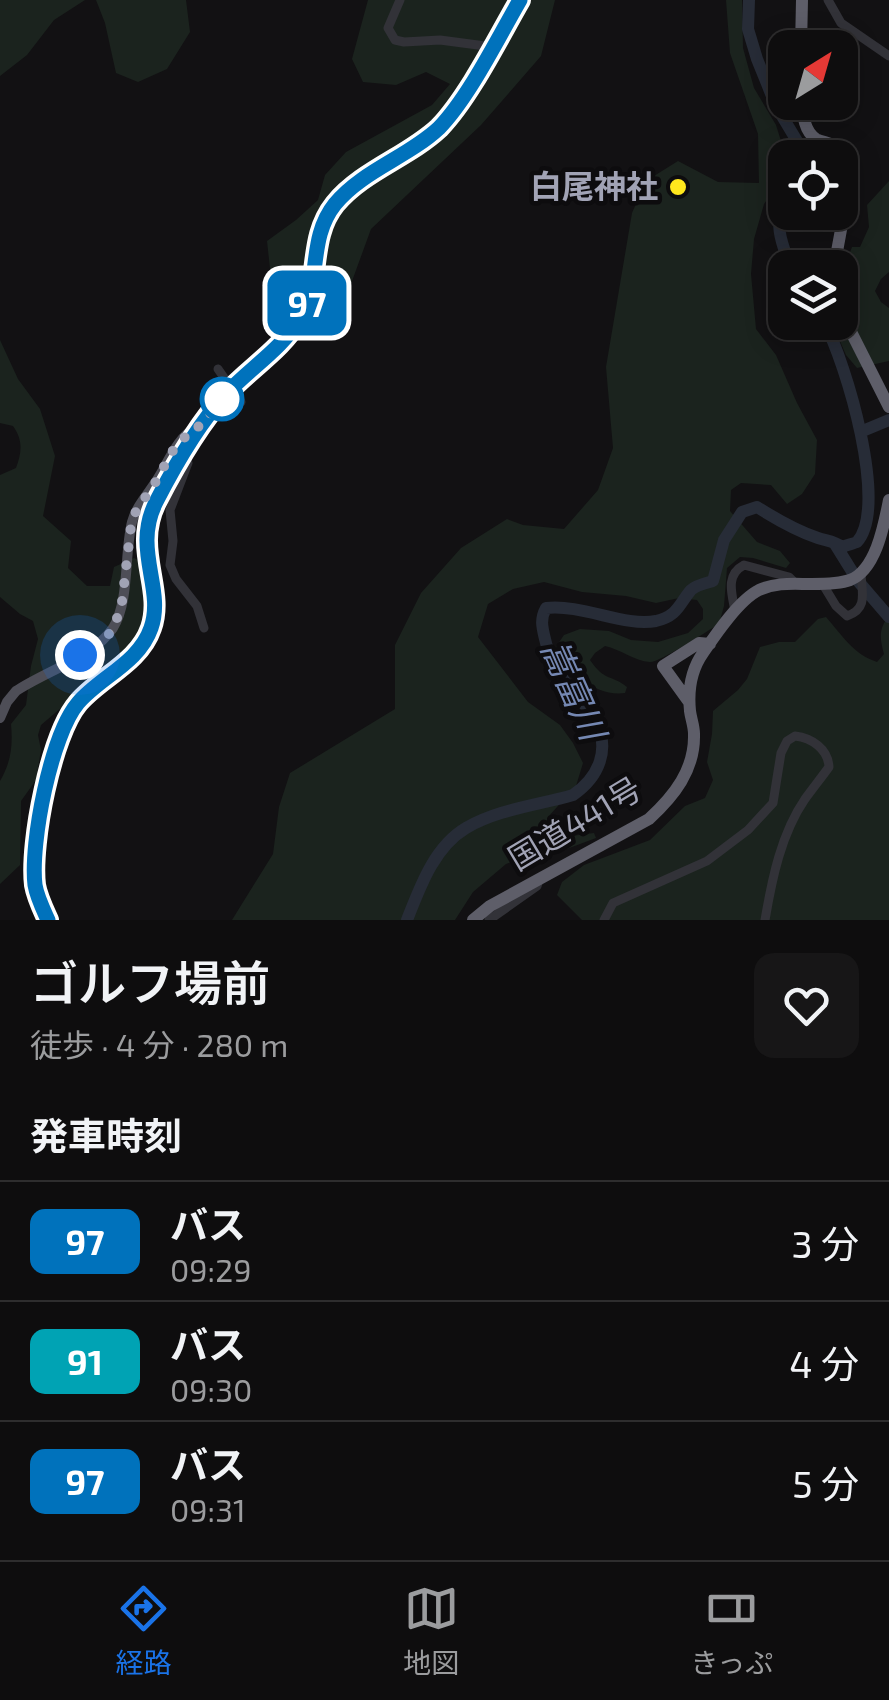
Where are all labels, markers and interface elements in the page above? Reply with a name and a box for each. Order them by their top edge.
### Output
north arrow [768,30,858,120]
map controls [768,30,858,340]
button: locate [768,140,858,230]
place label: 白尾神社 [530,166,658,204]
marker: 白尾神社 [667,176,689,198]
button: layers [768,250,858,340]
line badge: 97 [262,270,352,336]
text: 97 [287,282,327,324]
unlabelled marker [201,378,243,420]
your location [55,630,105,680]
water label: 嵩富川 [534,633,617,749]
street label: 国道441号 [501,768,647,877]
text: ゴルフ場前 [30,953,270,1011]
button: heart [754,953,859,1058]
text: 徒歩 · 4 分 · 280 m [30,1025,288,1063]
text: 発車時刻 [30,1112,182,1158]
text: バス [170,1201,246,1247]
text: 97 [65,1220,105,1262]
text: 3 分 [791,1220,859,1266]
text: 09:29 [170,1250,251,1288]
text: バス [170,1321,246,1367]
text: 91 [67,1340,103,1382]
text: 4 分 [789,1340,859,1386]
text: 09:30 [170,1370,252,1408]
text: バス [170,1441,246,1487]
text: 97 [65,1460,105,1502]
text: 5 分 [792,1460,859,1506]
text: 09:31 [170,1490,246,1528]
tab: 経路 [116,1581,172,1681]
tab: 地図 [403,1581,459,1681]
tab: きっぷ [690,1581,773,1681]

